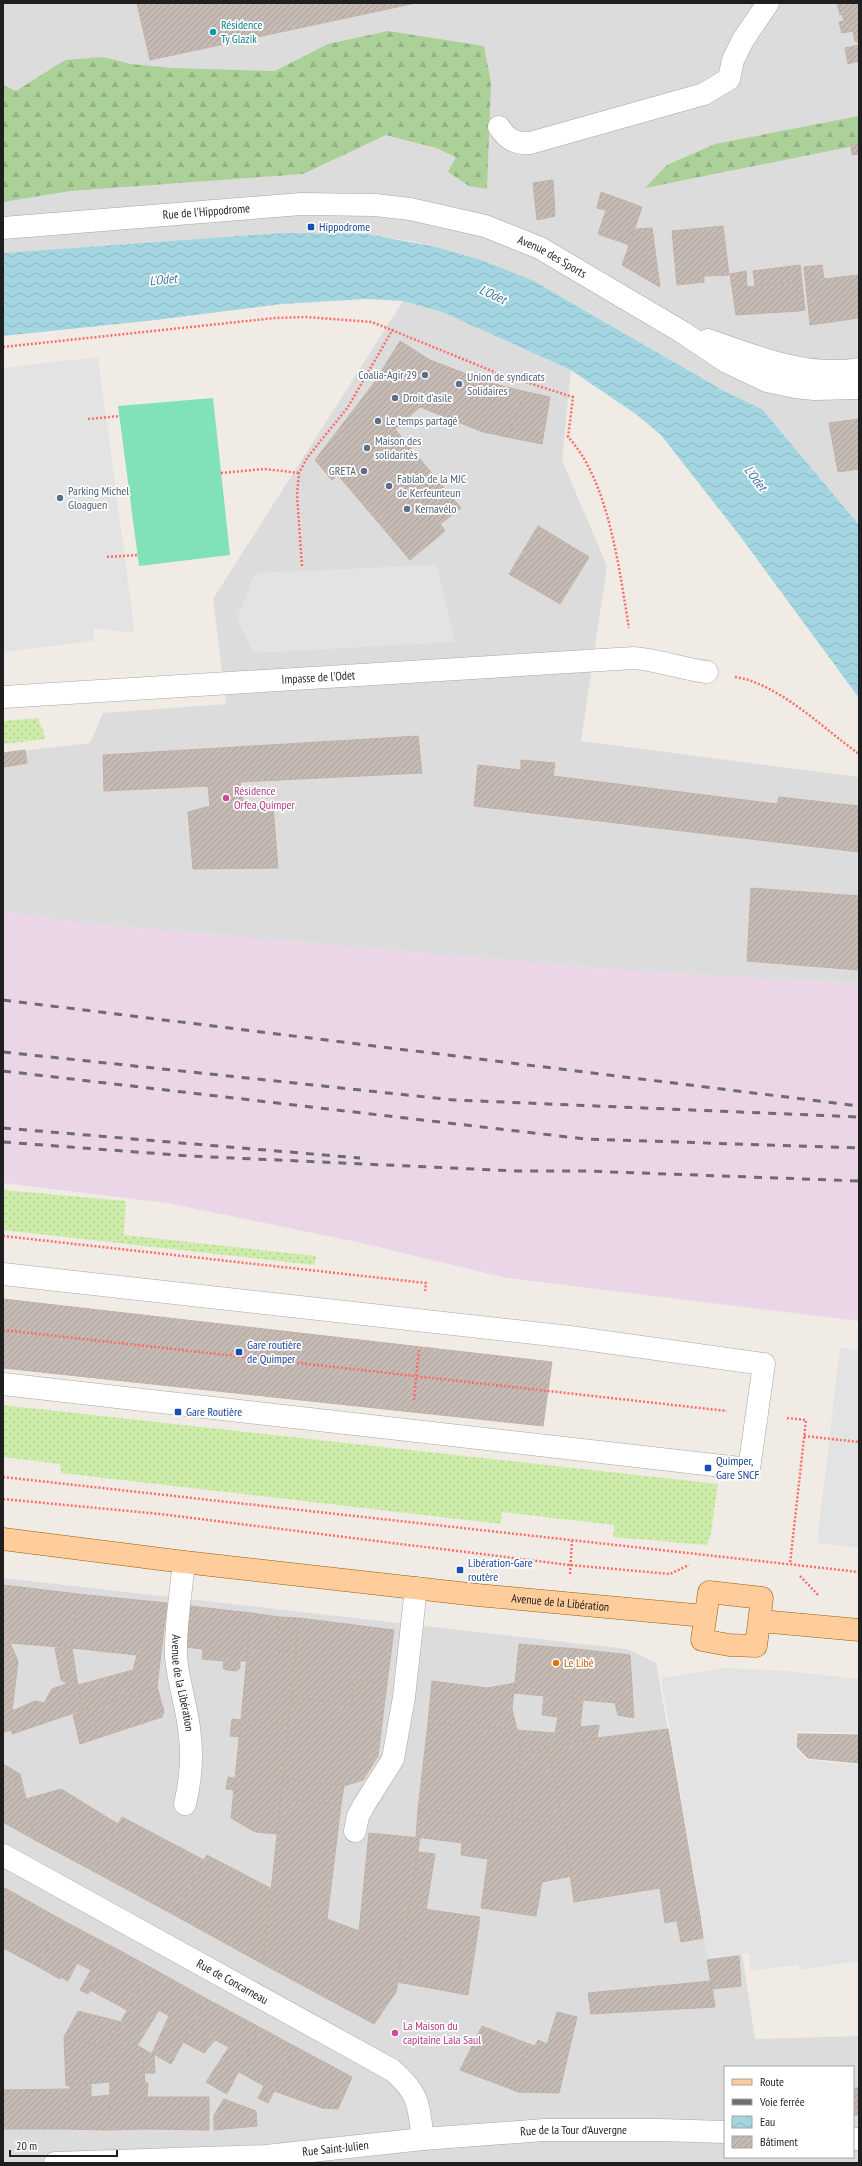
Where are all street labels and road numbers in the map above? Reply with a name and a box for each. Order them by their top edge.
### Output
street label: Rue de l'Hippodrome [162,200,250,222]
street label: Avenue des Sports [516,232,590,281]
street label: Impasse de l'Odet [281,667,356,687]
street label: Avenue de la Libération [511,1590,610,1614]
street label: Avenue de la Libération [169,1634,197,1732]
street label: Rue de Concarneau [194,1956,271,2007]
street label: Rue de la Tour d'Auvergne [520,2122,627,2139]
street label: Rue Saint-Julien [301,2137,369,2159]

